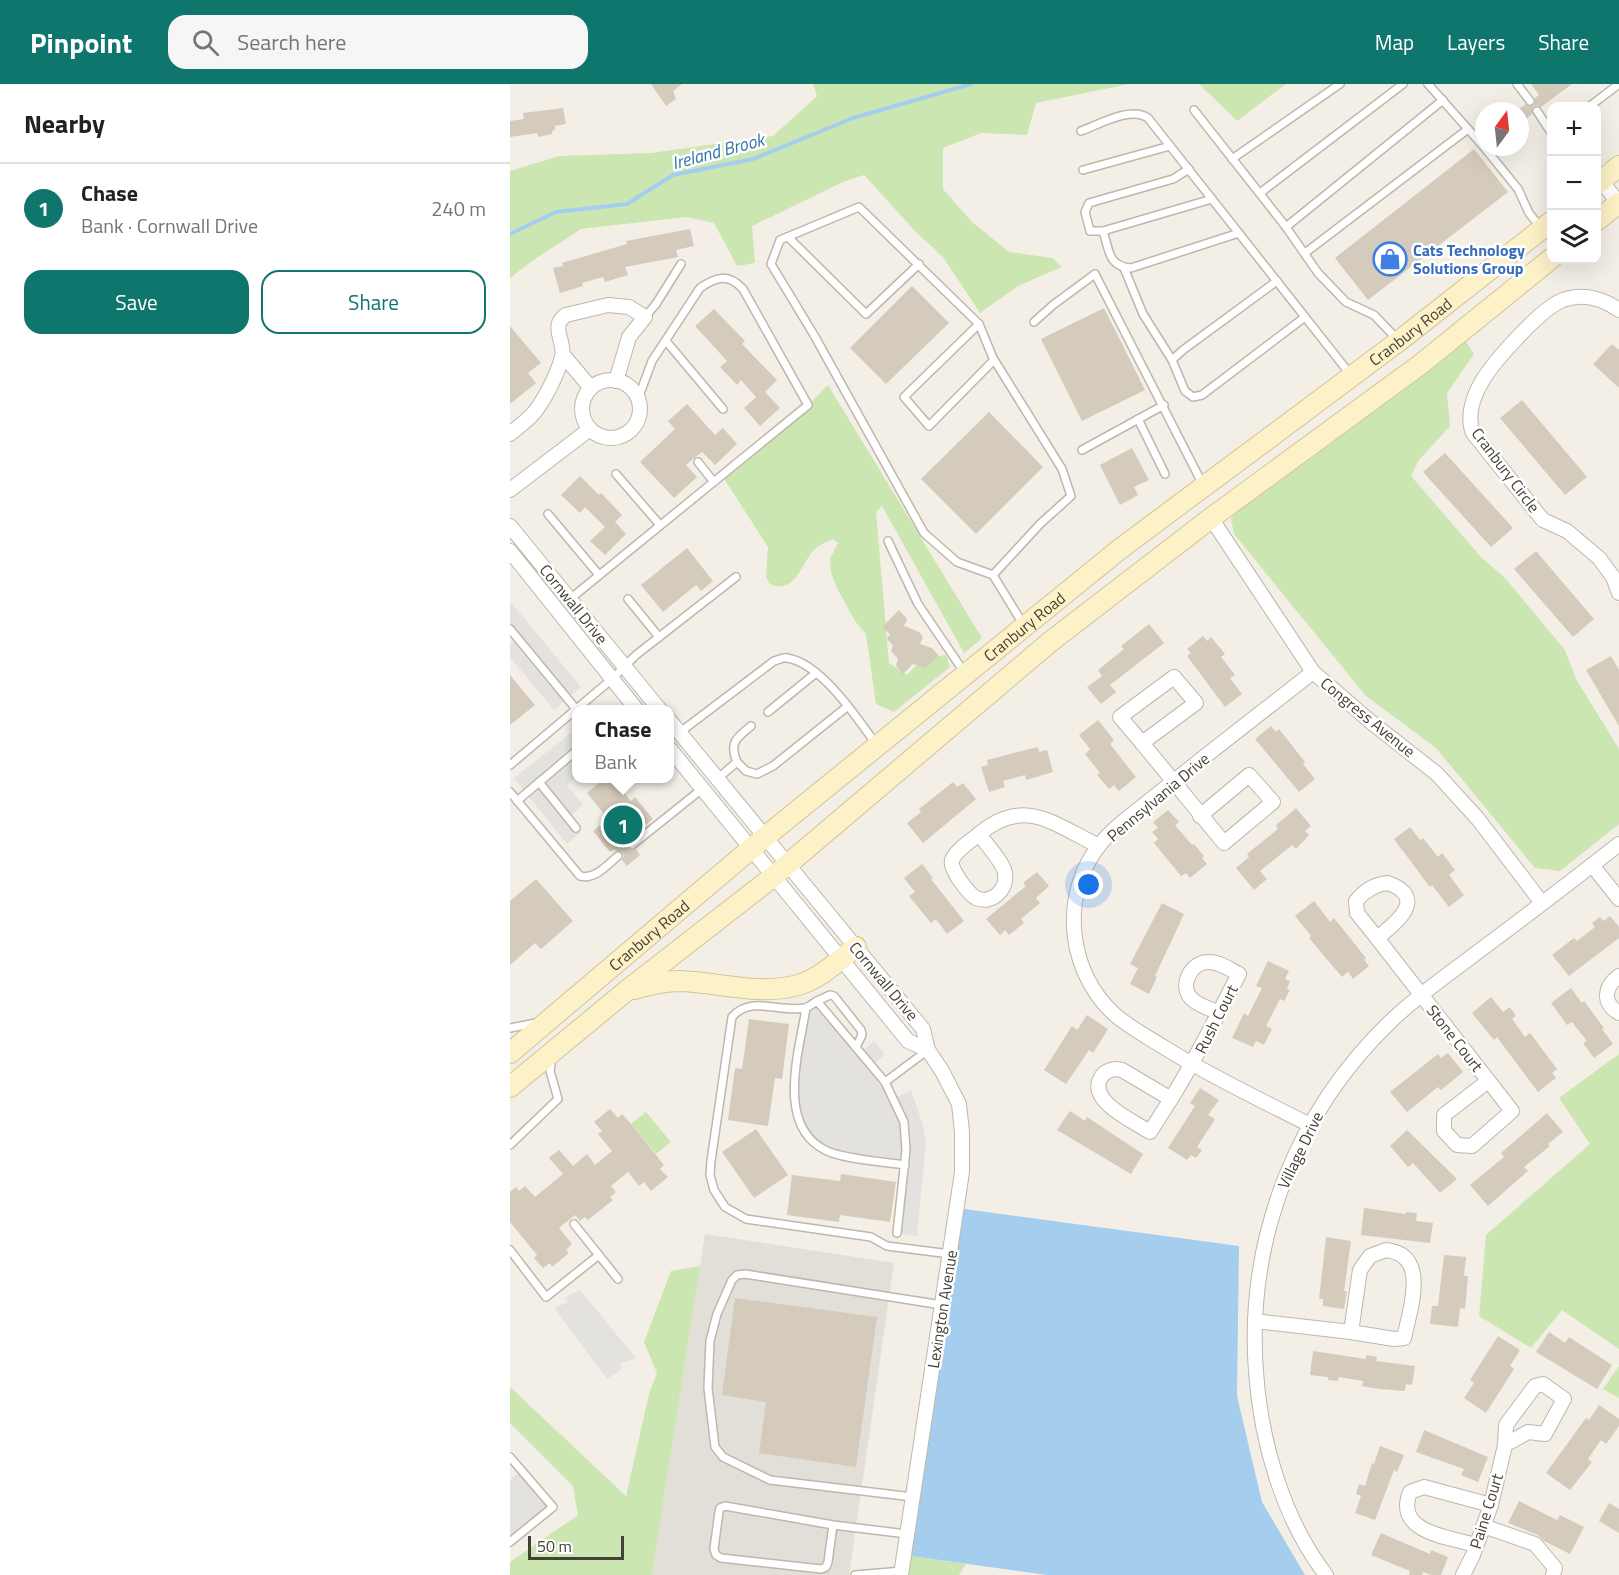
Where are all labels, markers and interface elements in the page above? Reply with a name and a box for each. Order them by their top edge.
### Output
search box [168,15,588,69]
text: Pinpoint [30,21,132,64]
text: Search here [237,25,346,59]
icon: search [189,26,222,59]
text: Map [1375,26,1414,58]
text: Layers [1447,26,1505,58]
text: Share [1538,26,1589,58]
north arrow [1475,102,1529,156]
map controls [1547,102,1601,264]
button: + [1547,102,1601,156]
text: Nearby [24,104,105,143]
water label: Ireland Brook [669,125,769,176]
button: − [1547,156,1601,210]
text: Chase [81,176,138,210]
text: 1 [38,193,49,224]
text: 240 m [431,193,486,224]
text: Bank · Cornwall Drive [81,210,258,241]
button: layers [1547,210,1601,264]
place label: Cats Technology Solutions Group [1413,238,1525,280]
shop icon: Cats Technology Solutions Group [1372,241,1408,277]
button: Save [24,270,249,334]
button: Share [261,270,486,334]
street label: Cranbury Road [1364,292,1457,371]
street label: Cranbury Circle [1466,423,1546,517]
street label: Cornwall Drive [534,559,614,649]
street label: Cranbury Road [978,586,1070,667]
street label: Congress Avenue [1315,671,1421,763]
popup [572,705,674,783]
text: Chase [595,712,651,746]
text: Bank [595,746,637,777]
street label: Pennsylvania Drive [1101,747,1215,847]
pin: 1 [604,802,642,848]
your location [1074,870,1103,899]
street label: Cranbury Road [603,894,694,977]
street label: Cornwall Drive [844,936,924,1026]
street label: Rush Court [1188,980,1244,1058]
street label: Stone Court [1421,999,1489,1077]
street label: Village Drive [1271,1107,1329,1193]
street label: Lexington Avenue [921,1248,963,1370]
street label: Paine Court [1463,1470,1509,1552]
scale bar [528,1533,624,1560]
text: 50 m [537,1534,572,1558]

